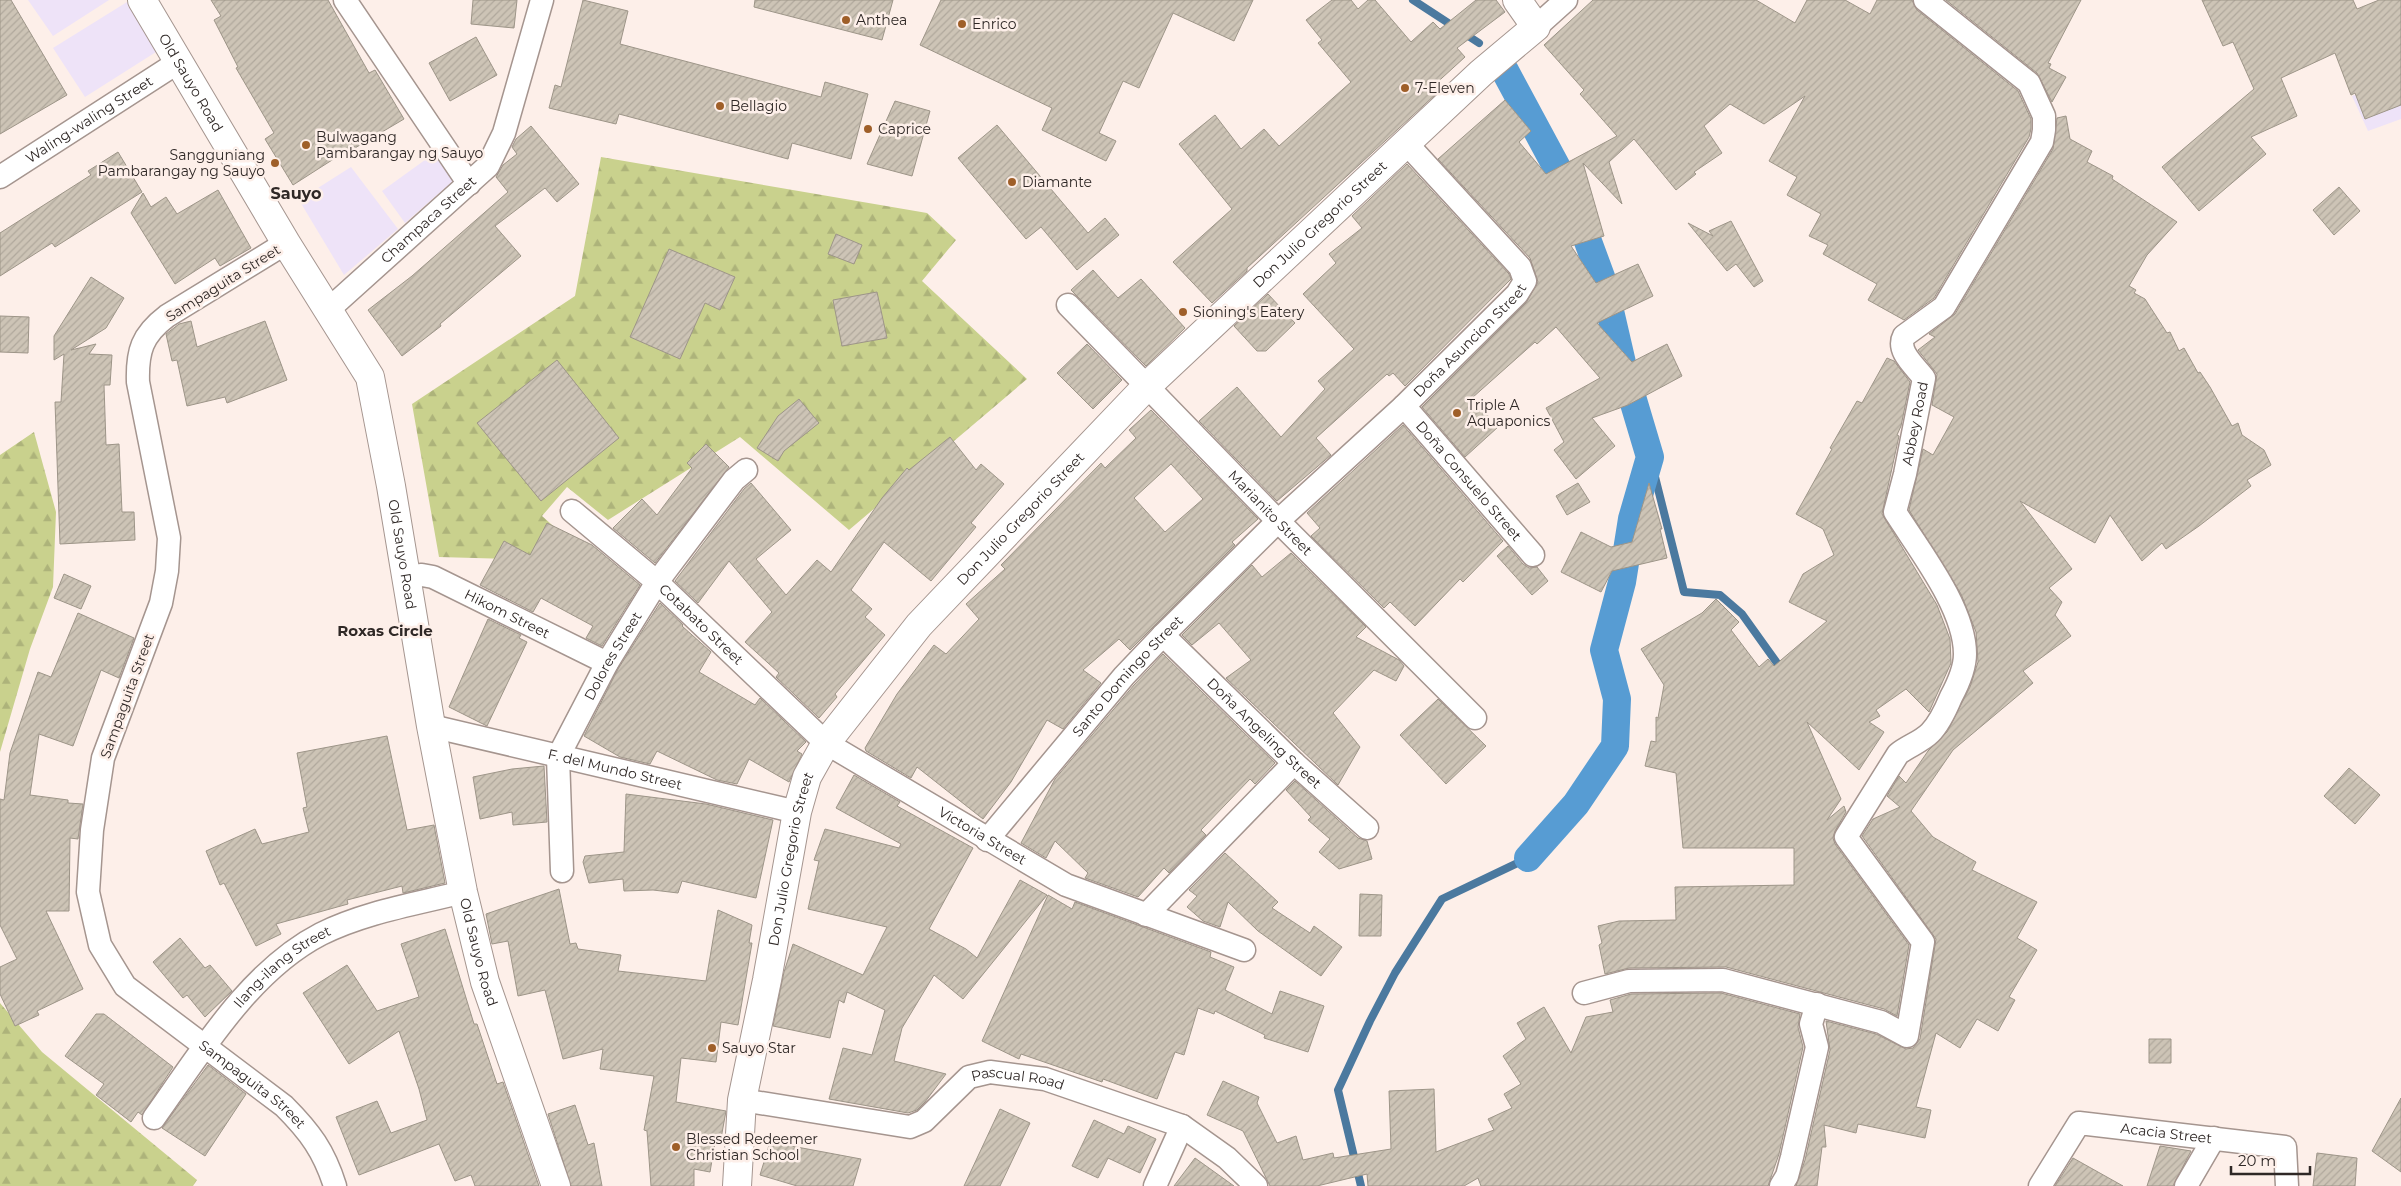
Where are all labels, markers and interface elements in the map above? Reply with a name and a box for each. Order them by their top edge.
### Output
place label: Anthea [856,11,907,29]
marker: Anthea [840,14,852,26]
place label: Enrico [972,15,1017,33]
marker: Enrico [956,18,968,30]
street label: Old Sauyo Road [155,30,227,135]
street label: Waling-waling Street [22,72,156,167]
place label: 7-Eleven [1415,79,1475,97]
marker: 7-Eleven [1399,82,1411,94]
place label: Bellagio [730,97,787,115]
marker: Bellagio [714,100,726,112]
place label: Caprice [878,120,931,138]
marker: Caprice [862,123,874,135]
place label: Bulwagang Pambarangay ng Sauyo [316,128,484,162]
marker: Bulwagang Pambarangay ng Sauyo [300,139,312,151]
place label: Sangguniang Pambarangay ng Sauyo [98,146,265,180]
marker: Sangguniang Pambarangay ng Sauyo [269,157,281,169]
street label: Don Julio Gregorio Street [1249,157,1391,291]
street label: Champaca Street [377,172,480,267]
place label: Diamante [1022,173,1092,191]
marker: Diamante [1006,176,1018,188]
district label: Sauyo [271,184,321,203]
street label: Sampaguita Street [162,240,284,326]
street label: Doña Asuncion Street [1409,280,1530,401]
place label: Sioning's Eatery [1193,303,1305,321]
marker: Sioning's Eatery [1177,306,1189,318]
street label: Abbey Road [1898,380,1932,467]
place label: Triple A Aquaponics [1467,396,1551,430]
marker: Triple A Aquaponics [1451,407,1463,419]
street label: Doña Consuelo Street [1412,417,1526,545]
street label: Don Julio Gregorio Street [953,448,1088,589]
street label: Marianito Street [1224,466,1316,559]
street label: Old Sauyo Road [384,498,420,611]
street label: Cotabato Street [655,580,748,669]
street label: Hikom Street [461,585,553,642]
street label: Dolores Street [580,608,646,703]
street label: Santo Domingo Street [1068,611,1187,740]
district label: Roxas Circle [337,621,433,640]
street label: Sampaguita Street [96,631,158,761]
street label: Doña Angeling Street [1203,674,1326,792]
street label: F. del Mundo Street [546,745,684,794]
street label: Don Julio Gregorio Street [764,768,817,947]
street label: Victoria Street [935,803,1030,869]
street label: Old Sauyo Road [456,896,502,1009]
street label: Ilang-ilang Street [229,921,334,1012]
street label: Sampaguita Street [195,1036,310,1132]
place label: Sauyo Star [722,1039,796,1057]
marker: Sauyo Star [706,1042,718,1054]
street label: Pascual Road [969,1063,1067,1094]
street label: Acacia Street [2120,1119,2213,1147]
place label: Blessed Redeemer Christian School [686,1130,818,1164]
marker: Blessed Redeemer Christian School [670,1141,682,1153]
scale bar [2231,1144,2310,1176]
text: 20 m [2238,1151,2276,1170]

